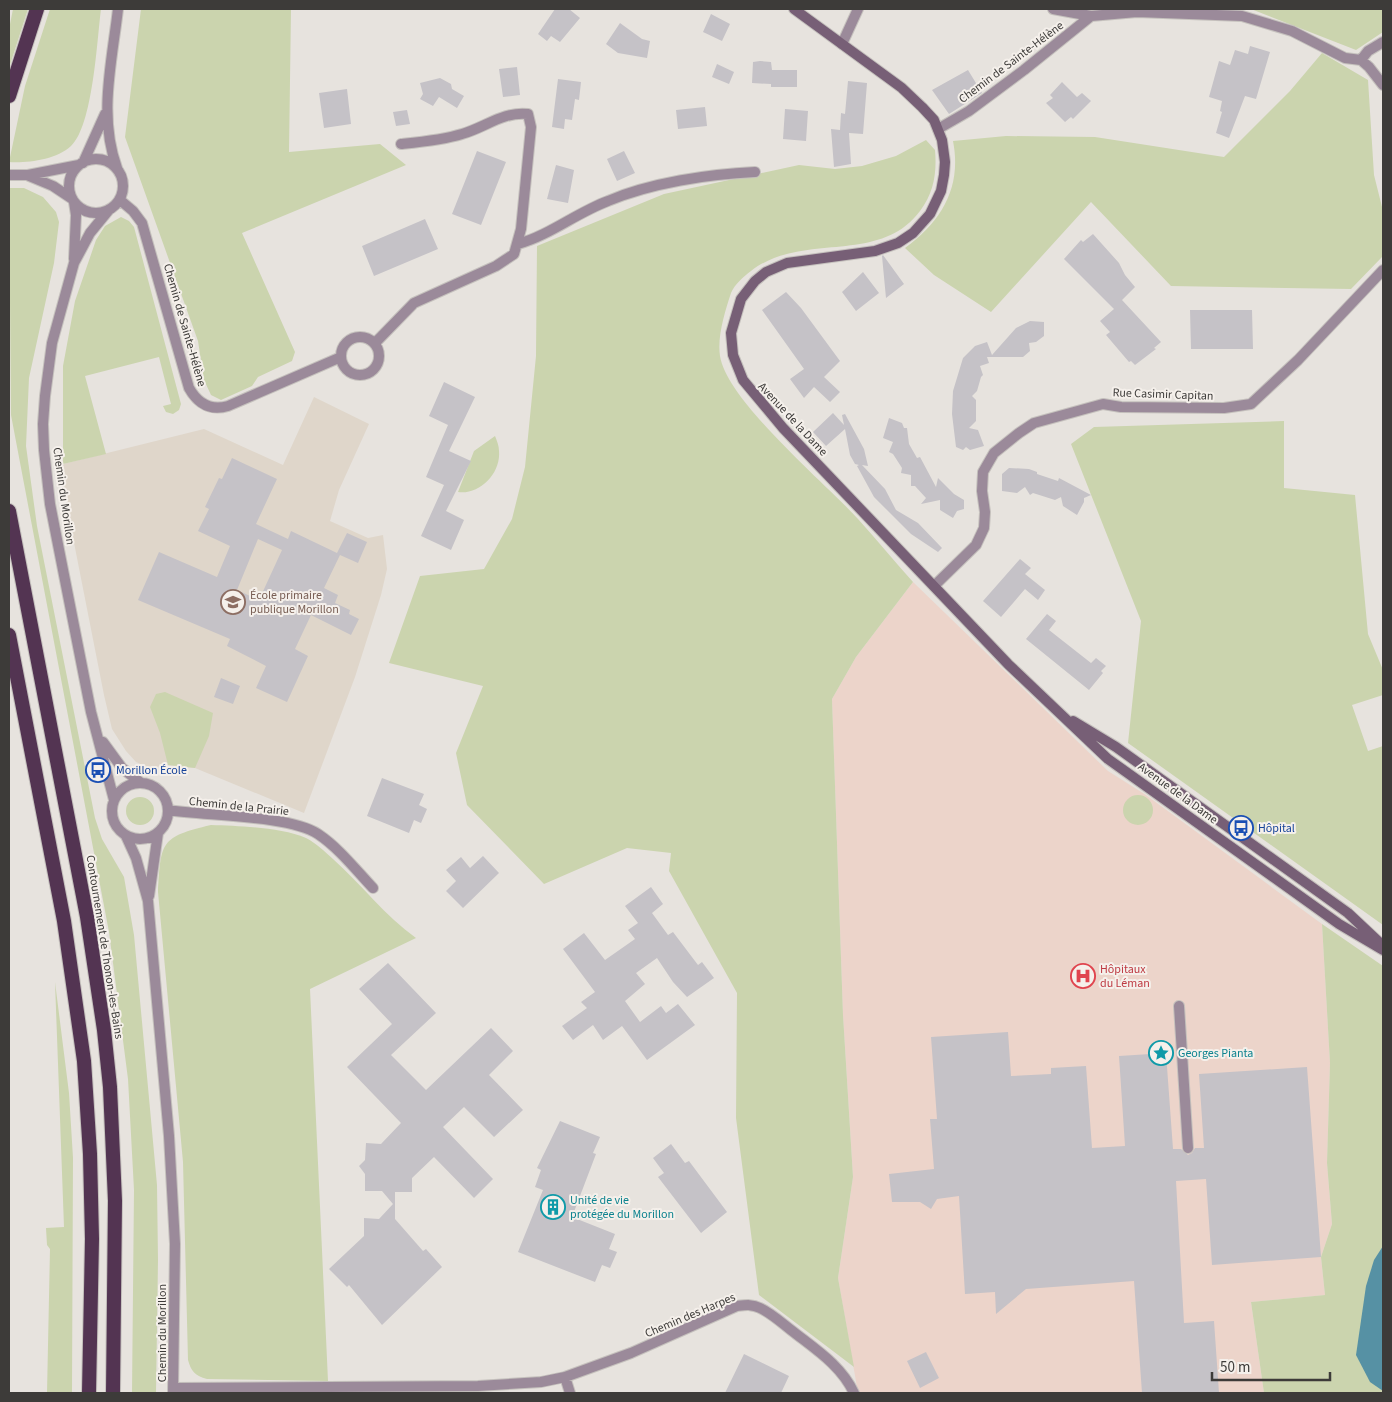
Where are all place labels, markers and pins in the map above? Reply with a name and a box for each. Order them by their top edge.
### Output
place label: École primaire publique Morillon [250,587,339,618]
school or university icon: École primaire publique Morillon [220,589,246,615]
bus stop icon: Morillon École [85,757,111,783]
place label: Morillon École [116,762,187,779]
bus stop icon: Hôpital [1228,815,1254,841]
place label: Hôpital [1258,820,1295,837]
place label: Hôpitaux du Léman [1100,961,1150,992]
hospital icon: Hôpitaux du Léman [1070,963,1096,989]
place icon: Georges Pianta [1148,1040,1174,1066]
place label: Georges Pianta [1178,1045,1253,1062]
place label: Unité de vie protégée du Morillon [570,1192,674,1223]
building icon: Unité de vie protégée du Morillon [540,1194,566,1220]

